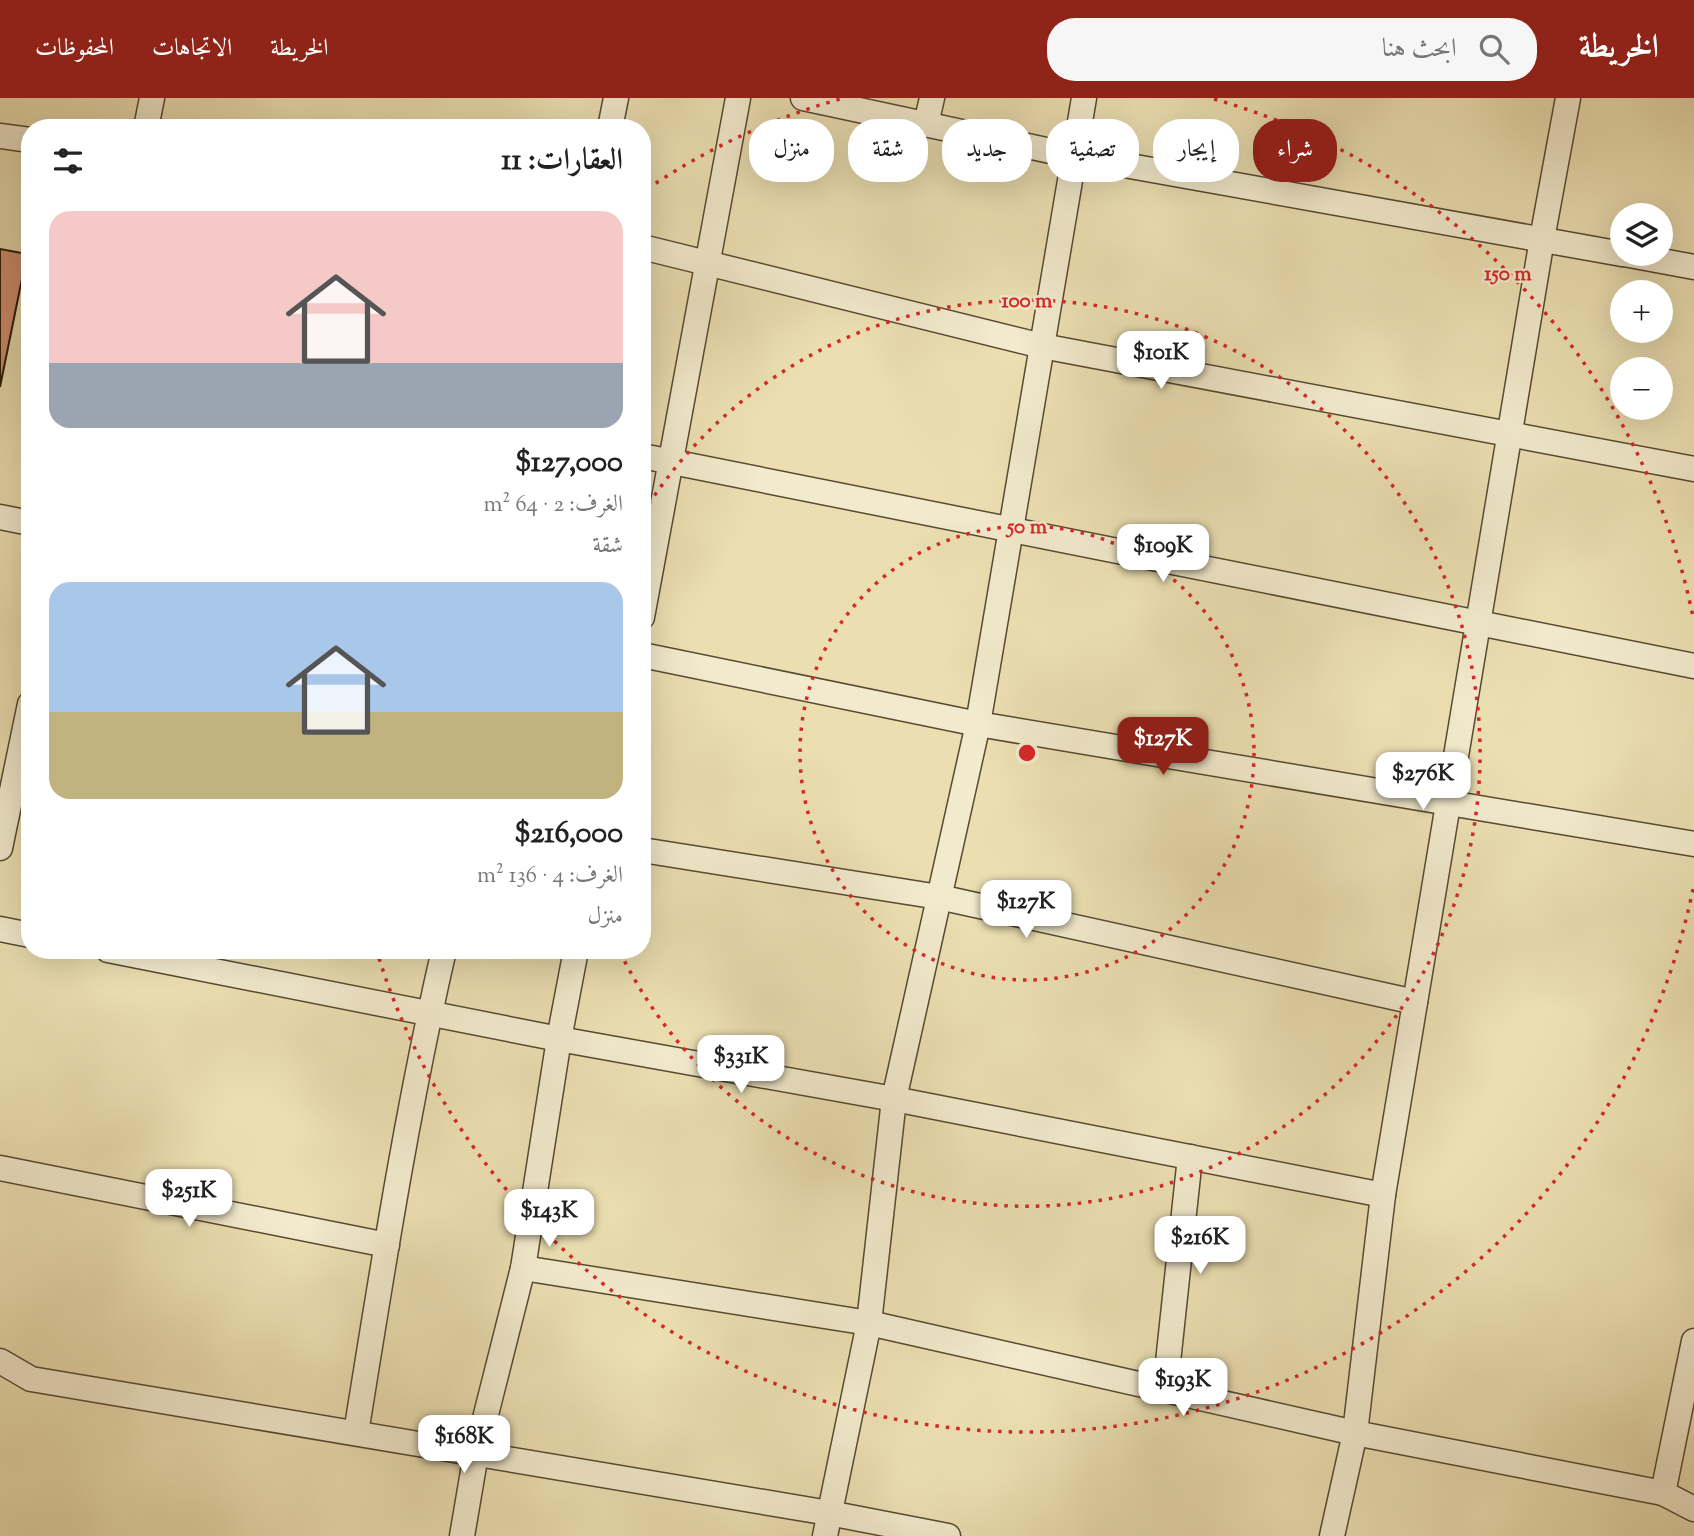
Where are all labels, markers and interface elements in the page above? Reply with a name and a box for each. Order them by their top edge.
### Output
search box [1047,18,1537,81]
text: الخريطة [1579,25,1659,73]
icon: search [1475,30,1513,68]
text: ابحث هنا [1382,31,1457,68]
text: المحفوظات [35,32,114,66]
text: الاتجاهات [152,32,232,66]
text: الخريطة [270,32,329,66]
chip: منزل [749,119,834,182]
chip: شقة [848,119,928,182]
chip: جديد [942,119,1032,182]
chip: تصفية [1046,119,1139,182]
chip: إيجار [1153,119,1239,182]
chip: شراء [1253,119,1337,182]
text: العقارات: 11 [501,140,623,183]
icon: filters [49,142,87,180]
map controls [1610,203,1673,420]
button: layers [1610,203,1673,266]
icon: home [273,256,399,382]
text: 150 m [1484,260,1532,290]
button: + [1610,280,1673,343]
text: 100 m [1002,287,1053,317]
pin: $101K [1112,331,1210,391]
text: $101K [1133,337,1189,370]
button: − [1610,357,1673,420]
text: $127,000 [515,442,623,485]
text: الغرف: 2 · 64 m² [484,489,623,522]
text: 50 m [1005,513,1048,543]
pin: $109K [1114,524,1212,584]
text: شقة [593,530,623,563]
text: $109K [1133,530,1193,563]
icon: home [273,627,399,753]
pin: $127K [1114,718,1212,777]
text: $127K [1133,723,1193,756]
centre of rings [1015,741,1039,765]
pin: $276K [1374,752,1472,812]
text: $276K [1392,758,1454,791]
text: $216,000 [514,813,623,856]
text: الغرف: 4 · 136 m² [477,860,623,893]
pin: $127K [977,880,1075,940]
text: $127K [996,886,1056,919]
text: منزل [588,901,623,934]
pin: $331K [692,1035,790,1095]
text: $331K [713,1041,769,1074]
pin: $251K [140,1170,238,1229]
text: $251K [161,1175,217,1208]
pin: $143K [500,1190,598,1249]
text: $143K [520,1195,578,1228]
pin: $216K [1151,1216,1249,1276]
text: $216K [1171,1222,1229,1255]
pin: $193K [1134,1358,1232,1418]
text: $193K [1155,1364,1211,1397]
pin: $168K [415,1416,513,1475]
text: $168K [434,1421,494,1454]

